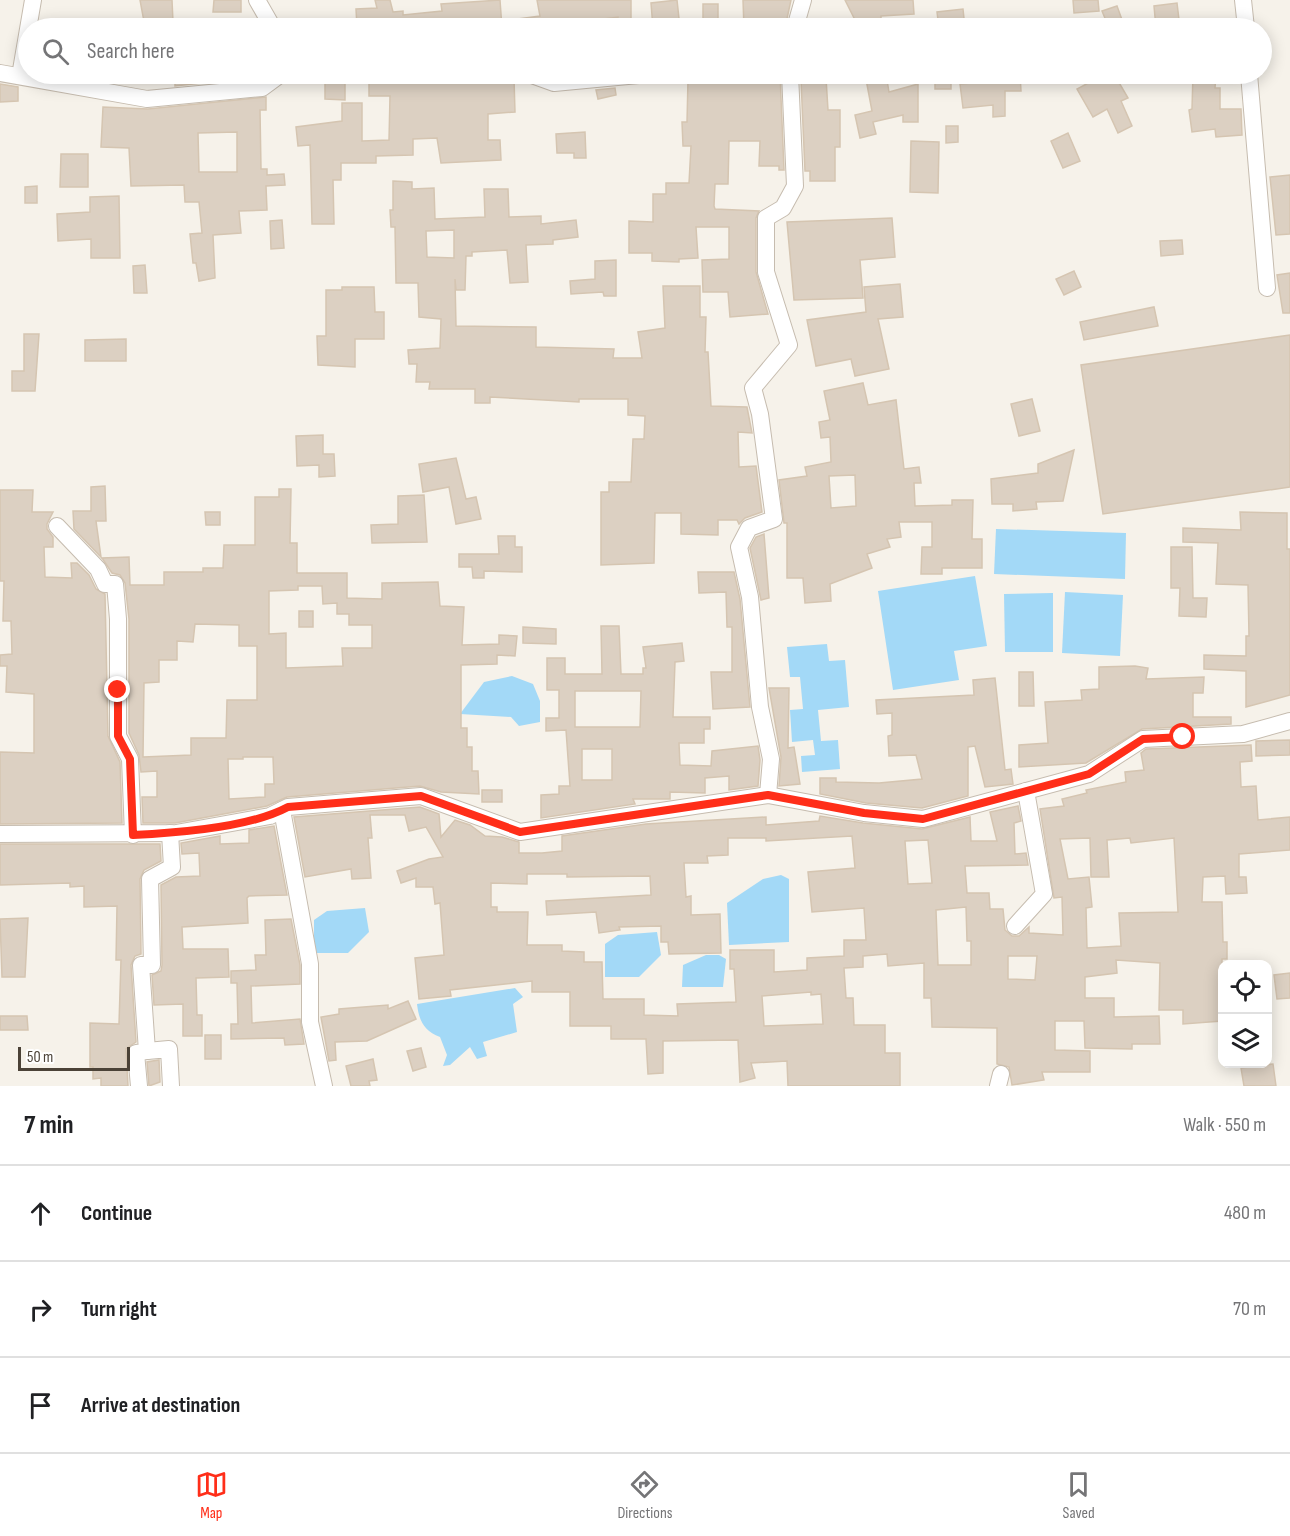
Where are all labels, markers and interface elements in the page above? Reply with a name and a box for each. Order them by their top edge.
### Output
search box [18,18,1272,84]
icon: search [39,35,72,68]
text: Search here [87,38,174,65]
route end [104,676,130,702]
route start [1169,723,1195,749]
map controls [1218,960,1272,1068]
button: locate [1218,960,1272,1014]
button: layers [1218,1014,1272,1068]
scale bar [18,1044,130,1072]
text: 50 m [27,1048,53,1067]
text: 7 min [24,1110,73,1141]
text: Walk · 550 m [1183,1113,1266,1137]
icon: ahead [24,1197,57,1230]
text: Continue [81,1200,152,1227]
text: 480 m [1224,1201,1266,1225]
icon: right [24,1293,57,1326]
text: Turn right [81,1296,157,1323]
text: 70 m [1233,1297,1266,1321]
icon: arrive [24,1389,57,1422]
text: Arrive at destination [81,1392,240,1419]
tab: Map [195,1468,228,1523]
tab: Directions [617,1468,673,1523]
tab: Saved [1062,1468,1095,1523]

